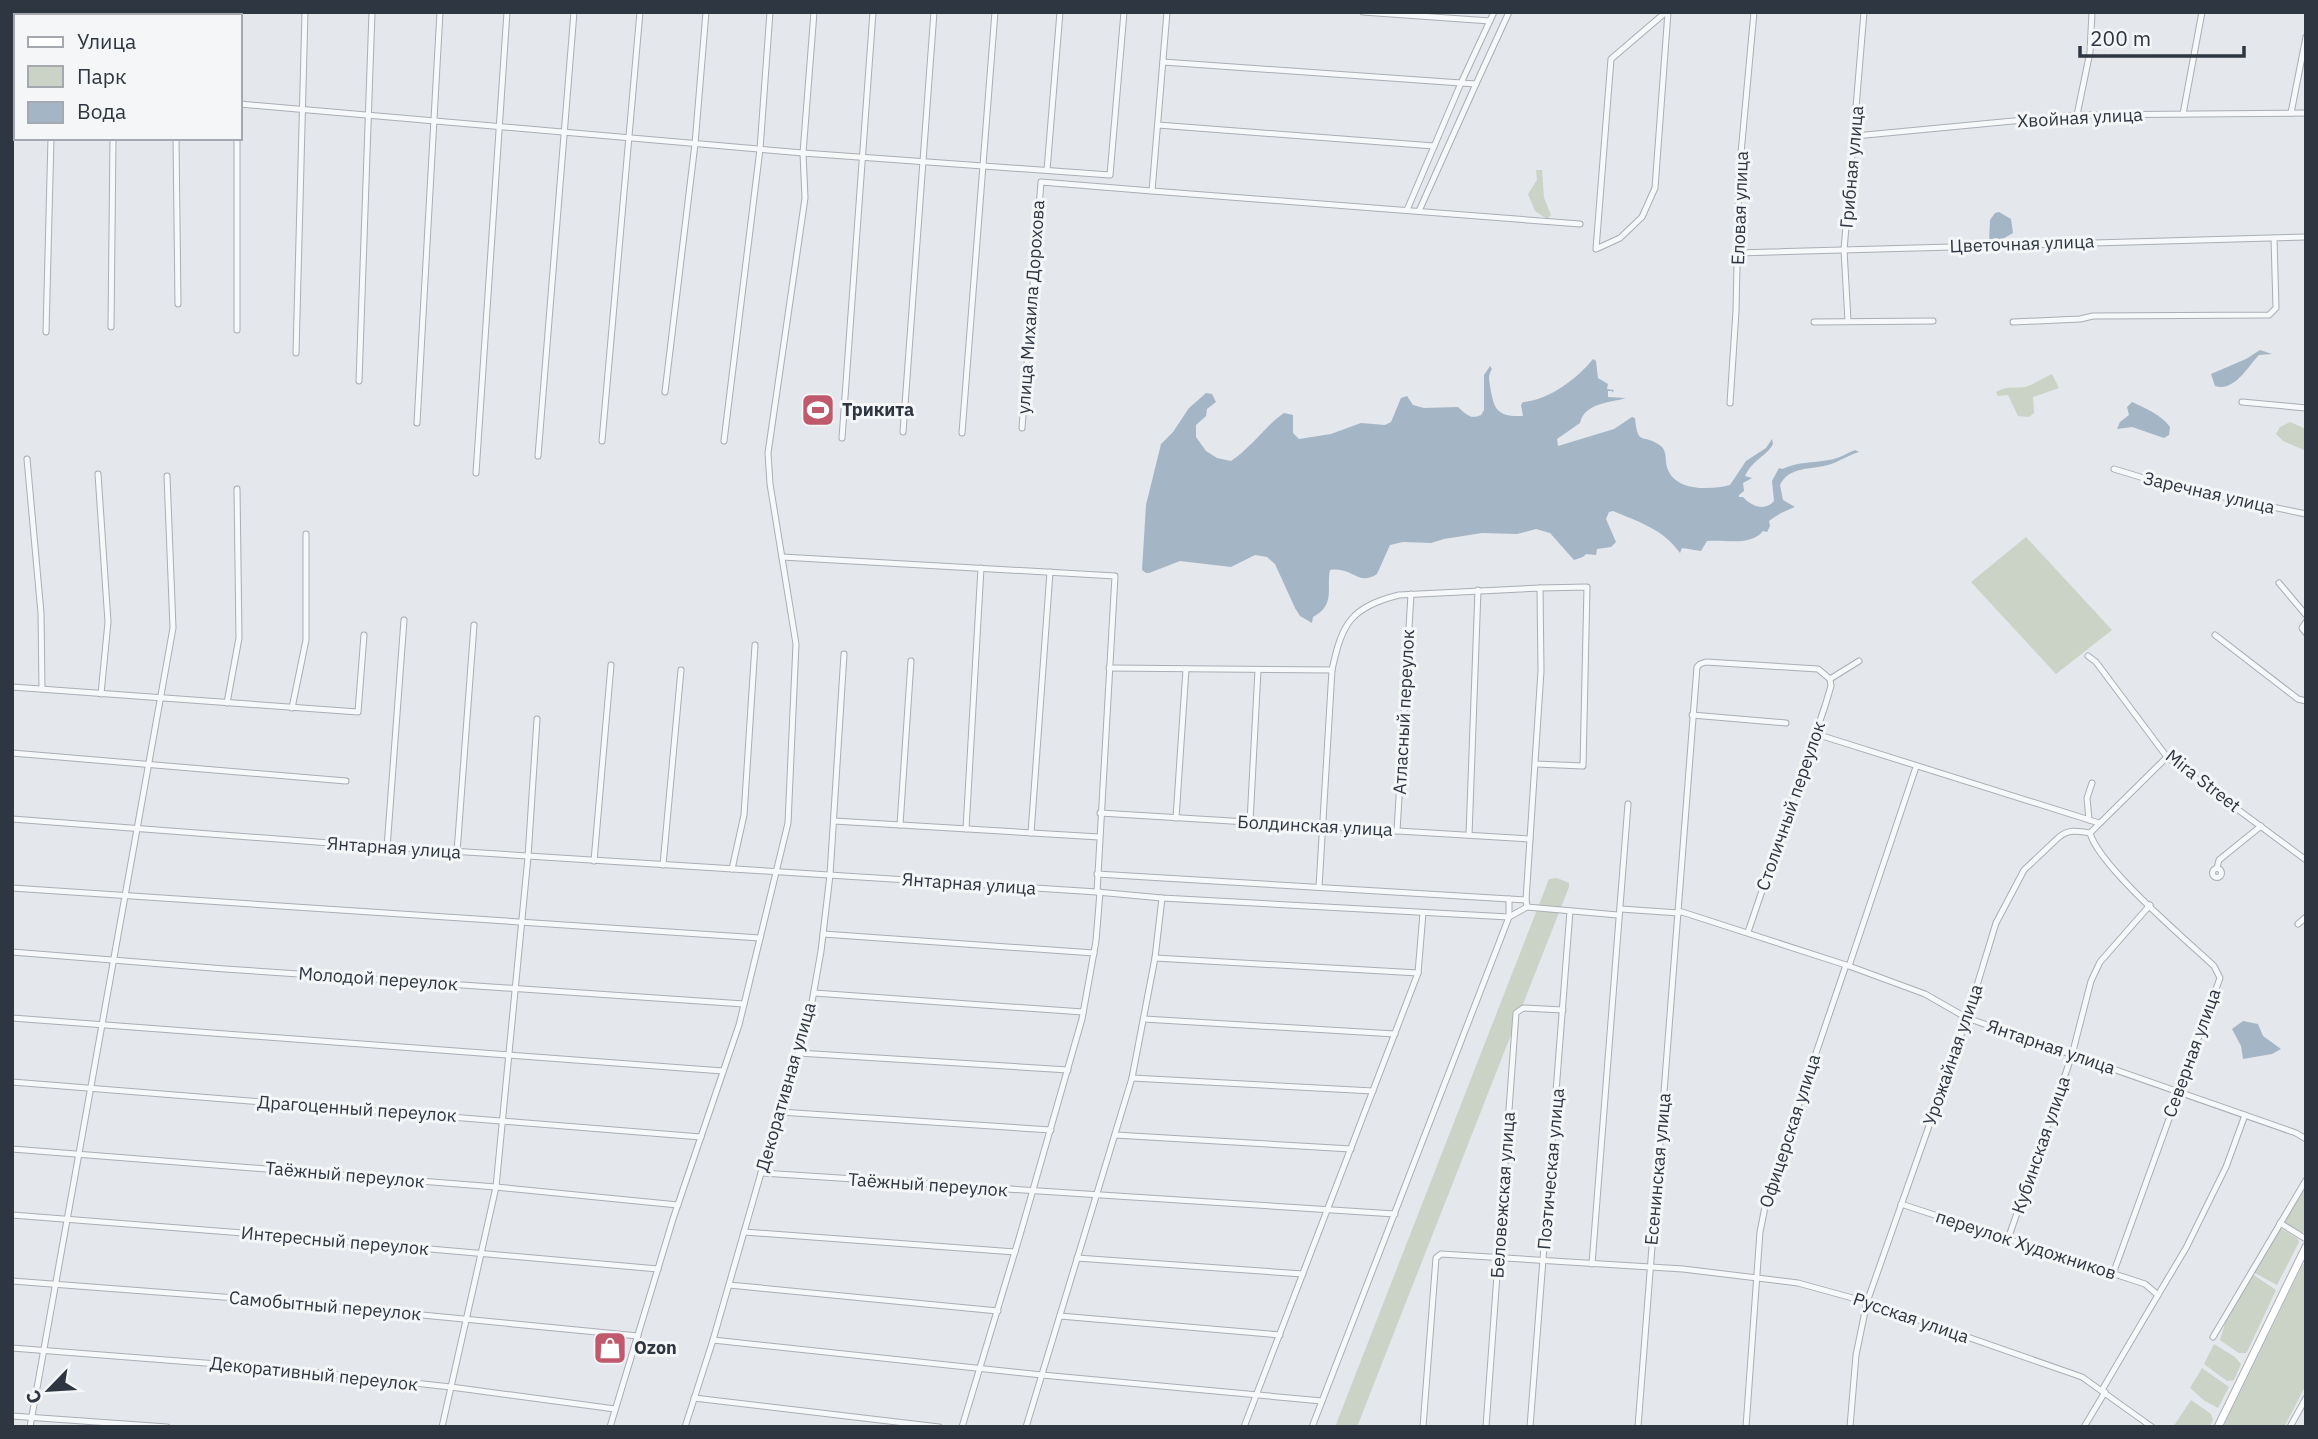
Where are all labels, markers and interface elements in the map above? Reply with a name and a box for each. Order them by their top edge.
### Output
legend [14,14,242,140]
scale bar [2080,14,2244,58]
text: 200 m [2090,24,2151,52]
text: Улица [77,27,136,55]
text: Парк [77,62,127,90]
text: Вода [77,97,126,125]
street label: Хвойная улица [2017,103,2144,132]
street label: Грибная улица [1835,104,1868,229]
street label: Еловая улица [1726,150,1753,265]
street label: улица Михаила Дорохова [1012,199,1049,415]
street label: Цветочная улица [1949,229,2095,258]
sports icon: Трикита [799,391,837,429]
place label: Трикита [842,398,914,421]
street label: Заречная улица [2141,466,2277,519]
street label: Атласный переулок [1388,629,1419,795]
street label: Столичный переулок [1751,718,1830,894]
street label: Mira Street [2161,744,2245,817]
street label: Болдинская улица [1237,810,1394,841]
street label: Янтарная улица [326,831,462,864]
street label: Янтарная улица [901,867,1037,900]
street label: Молодой переулок [298,961,459,996]
street label: Урожайная улица [1918,981,1988,1129]
street label: Северная улица [2158,985,2226,1120]
street label: Декоративная улица [750,999,821,1174]
street label: Янтарная улица [1984,1014,2119,1079]
street label: Офицерская улица [1754,1051,1825,1211]
street label: Кубинская улица [2006,1073,2075,1217]
street label: Поэтическая улица [1532,1087,1569,1251]
street label: Драгоценный переулок [257,1090,458,1127]
street label: Есенинская улица [1639,1091,1676,1246]
street label: Беловежская улица [1485,1111,1520,1279]
street label: Таёжный переулок [264,1156,426,1193]
street label: Таёжный переулок [848,1167,1009,1202]
street label: переулок Художников [1933,1204,2119,1285]
street label: Интересный переулок [240,1221,430,1260]
street label: Самобытный переулок [228,1286,422,1325]
street label: Русская улица [1850,1287,1972,1348]
shop icon: Ozon [591,1329,629,1367]
place label: Ozon [634,1336,677,1359]
street label: Декоративный переулок [209,1351,419,1396]
north arrow [14,1355,84,1425]
text: С [20,1387,47,1408]

